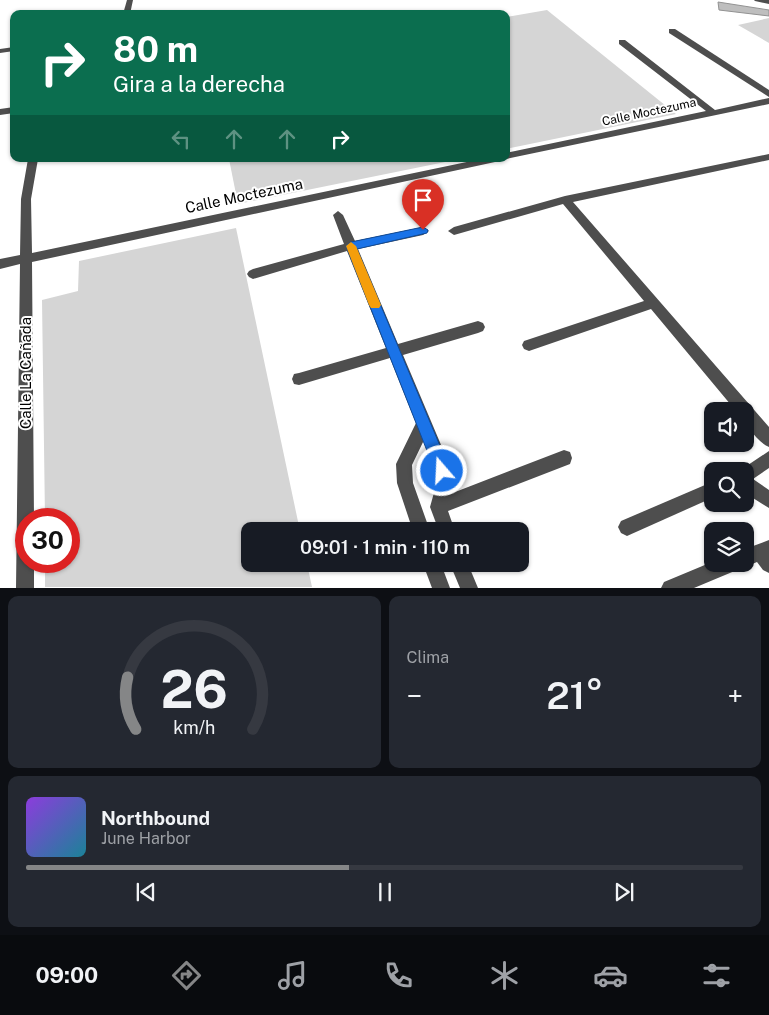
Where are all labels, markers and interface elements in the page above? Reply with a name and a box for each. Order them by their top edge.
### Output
text: 80 m [113,29,198,70]
icon: right [30,30,95,95]
text: Gira a la derecha [113,71,285,97]
street label: Calle Moctezuma [601,95,697,129]
icon: left [167,125,195,153]
icon: ahead [220,125,248,153]
icon: ahead [273,125,301,153]
icon: right [326,125,354,153]
street label: Calle Moctezuma [184,175,304,216]
pin [402,179,444,230]
icon: arrive [409,186,437,214]
street label: Calle La Cañada [17,317,34,429]
map controls [704,402,754,572]
button: sound [704,402,754,452]
position arrow [415,444,467,496]
button: search [704,462,754,512]
speed limit sign: 30 [15,508,80,573]
button: layers [704,522,754,572]
text: 09:01 · 1 min · 110 m [300,536,470,558]
text: Clima [407,648,449,667]
text: 26 [161,659,228,720]
text: 21° [546,673,603,718]
text: − [407,679,422,712]
text: + [727,679,743,712]
text: km/h [173,717,215,738]
text: Northbound [101,807,210,829]
text: June Harbor [101,829,191,848]
icon: previous [132,878,160,906]
icon: pause [371,878,399,906]
icon: next [610,878,638,906]
icon: directions [169,958,204,993]
icon: music [275,958,310,993]
icon: phone [381,958,416,993]
icon: climate [487,958,522,993]
icon: car [593,958,628,993]
icon: filters [699,958,734,993]
text: 09:00 [35,962,98,988]

